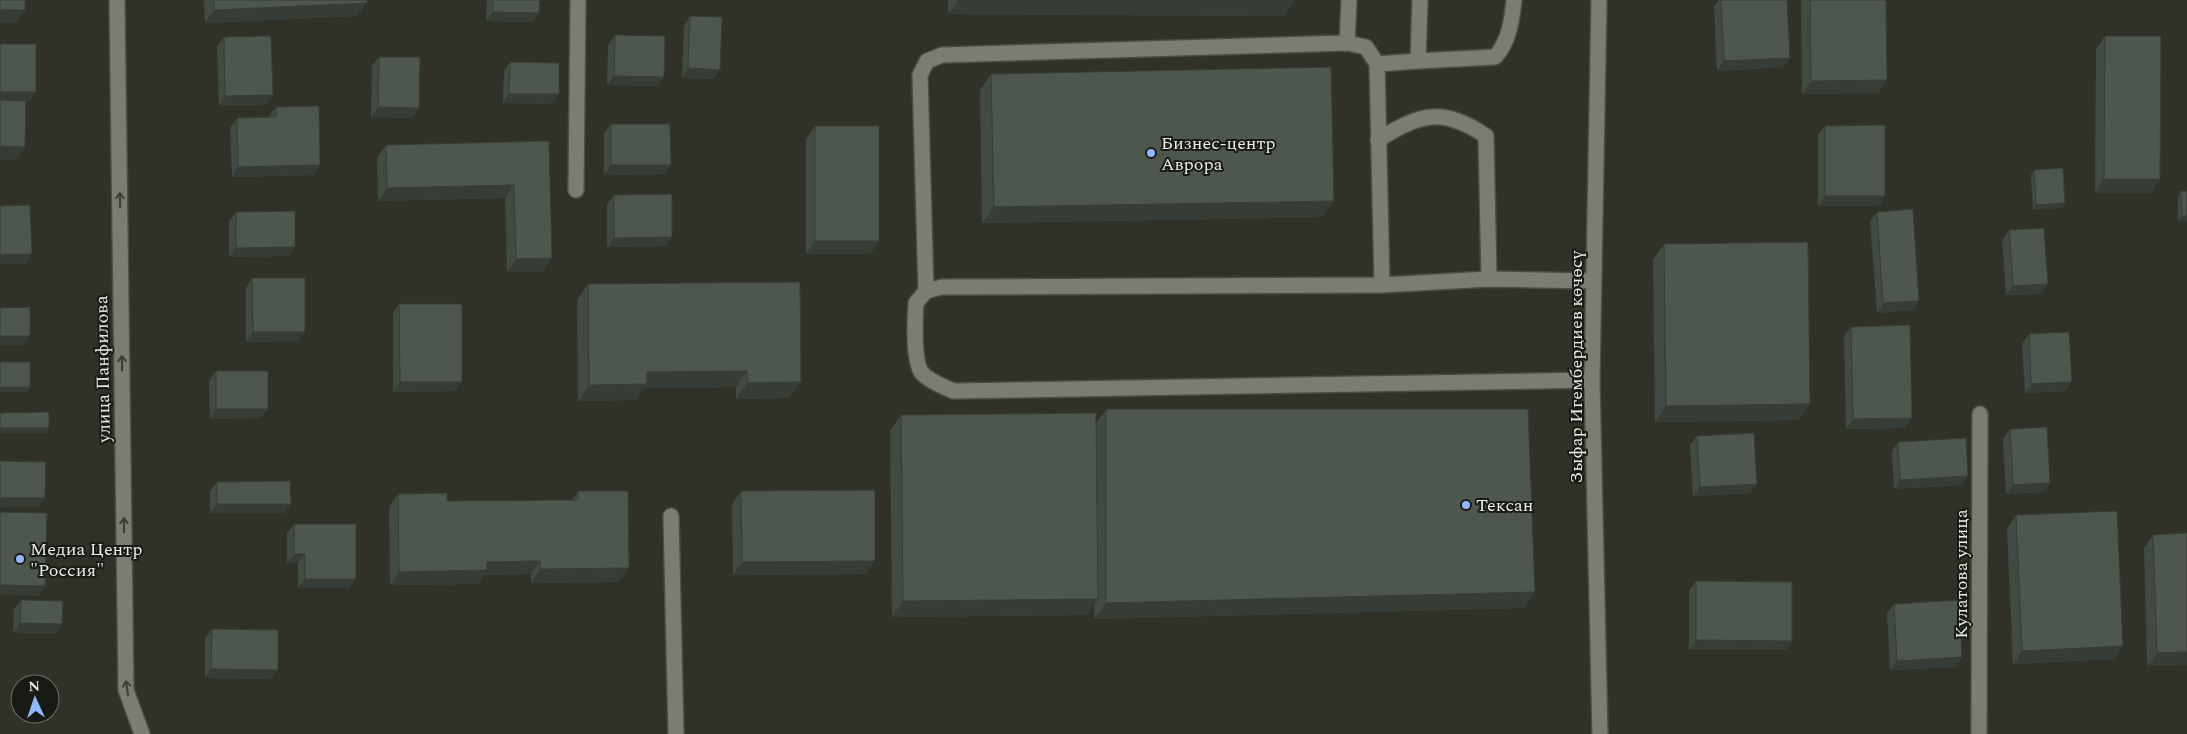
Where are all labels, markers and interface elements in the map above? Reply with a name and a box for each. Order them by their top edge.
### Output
place label: Бизнес-центр Аврора [1161,130,1276,178]
marker: Бизнес-центр Аврора [1145,147,1157,159]
one-way arrow [115,193,125,209]
street label: Зыфар Игембердиев көчөсү [1563,249,1590,483]
street label: улица Панфилова [88,295,118,444]
one-way arrow [117,355,127,372]
place label: Тексан [1476,492,1534,519]
marker: Тексан [1460,499,1472,511]
street label: Кулатова улица [1948,509,1975,639]
one-way arrow [119,518,129,534]
place label: Медиа Центр "Россия" [30,536,142,584]
marker: Медиа Центр "Россия" [14,553,26,565]
north arrow [10,674,60,724]
text: N [28,676,41,697]
one-way arrow [122,680,132,696]

